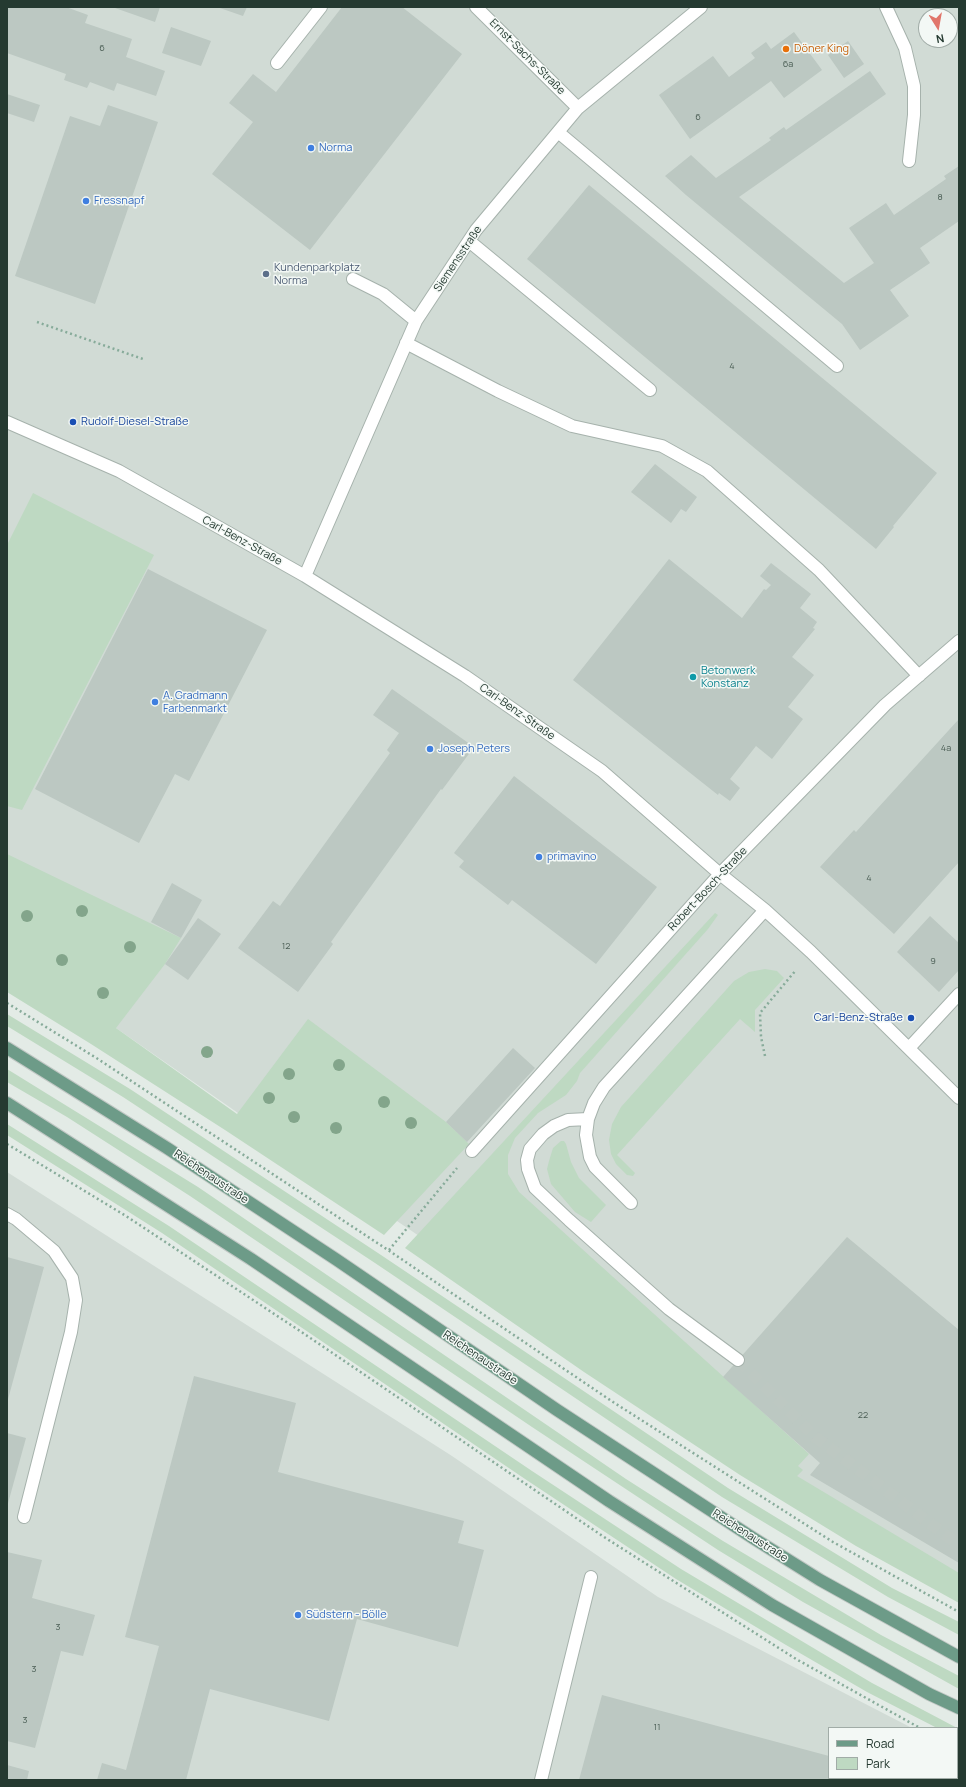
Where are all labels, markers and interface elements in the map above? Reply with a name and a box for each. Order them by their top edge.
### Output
north arrow [918,8,958,48]
street label: Ernst-Sachs-Straße [486,16,568,98]
text: N [935,31,946,47]
place label: Döner King [794,42,849,56]
house number: 6 [99,43,105,53]
marker: Döner King [781,44,791,54]
house number: 6a [783,59,793,69]
house number: 6 [695,112,701,122]
place label: Norma [319,141,352,155]
marker: Norma [306,143,316,153]
house number: 8 [937,192,943,202]
place label: Fressnapf [94,194,144,208]
marker: Fressnapf [81,196,91,206]
street label: Siemensstraße [431,224,485,294]
place label: Kundenparkplatz Norma [274,261,360,287]
marker: Kundenparkplatz Norma [261,269,271,279]
house number: 4 [729,361,735,371]
place label: Rudolf-Diesel-Straße [81,415,188,429]
marker: Rudolf-Diesel-Straße [68,417,78,427]
street label: Carl-Benz-Straße [200,514,284,568]
place label: Betonwerk Konstanz [701,664,755,690]
marker: Betonwerk Konstanz [688,672,698,682]
street label: Carl-Benz-Straße [477,681,557,743]
place label: A. Gradmann Farbenmarkt [163,689,228,715]
marker: A. Gradmann Farbenmarkt [150,697,160,707]
place label: Joseph Peters [438,742,510,756]
house number: 4a [941,743,951,753]
marker: Joseph Peters [425,744,435,754]
street label: Robert-Bosch-Straße [666,844,750,934]
place label: primavino [547,850,596,864]
marker: primavino [534,852,544,862]
house number: 4 [866,873,872,883]
house number: 12 [282,941,290,951]
house number: 9 [930,956,936,966]
place label: Carl-Benz-Straße [814,1011,903,1025]
marker: Carl-Benz-Straße [906,1013,916,1023]
street label: Reichenaustraße [171,1147,251,1207]
street label: Reichenaustraße [440,1328,520,1388]
house number: 22 [858,1410,868,1420]
street label: Reichenaustraße [710,1507,790,1565]
place label: Südstern - Bölle [306,1608,387,1622]
marker: Südstern - Bölle [293,1610,303,1620]
house number: 3 [56,1622,60,1632]
house number: 3 [32,1664,36,1674]
house number: 3 [23,1715,27,1725]
house number: 11 [653,1722,661,1732]
legend [828,1727,958,1779]
text: Road [866,1735,894,1752]
text: Park [866,1755,890,1772]

